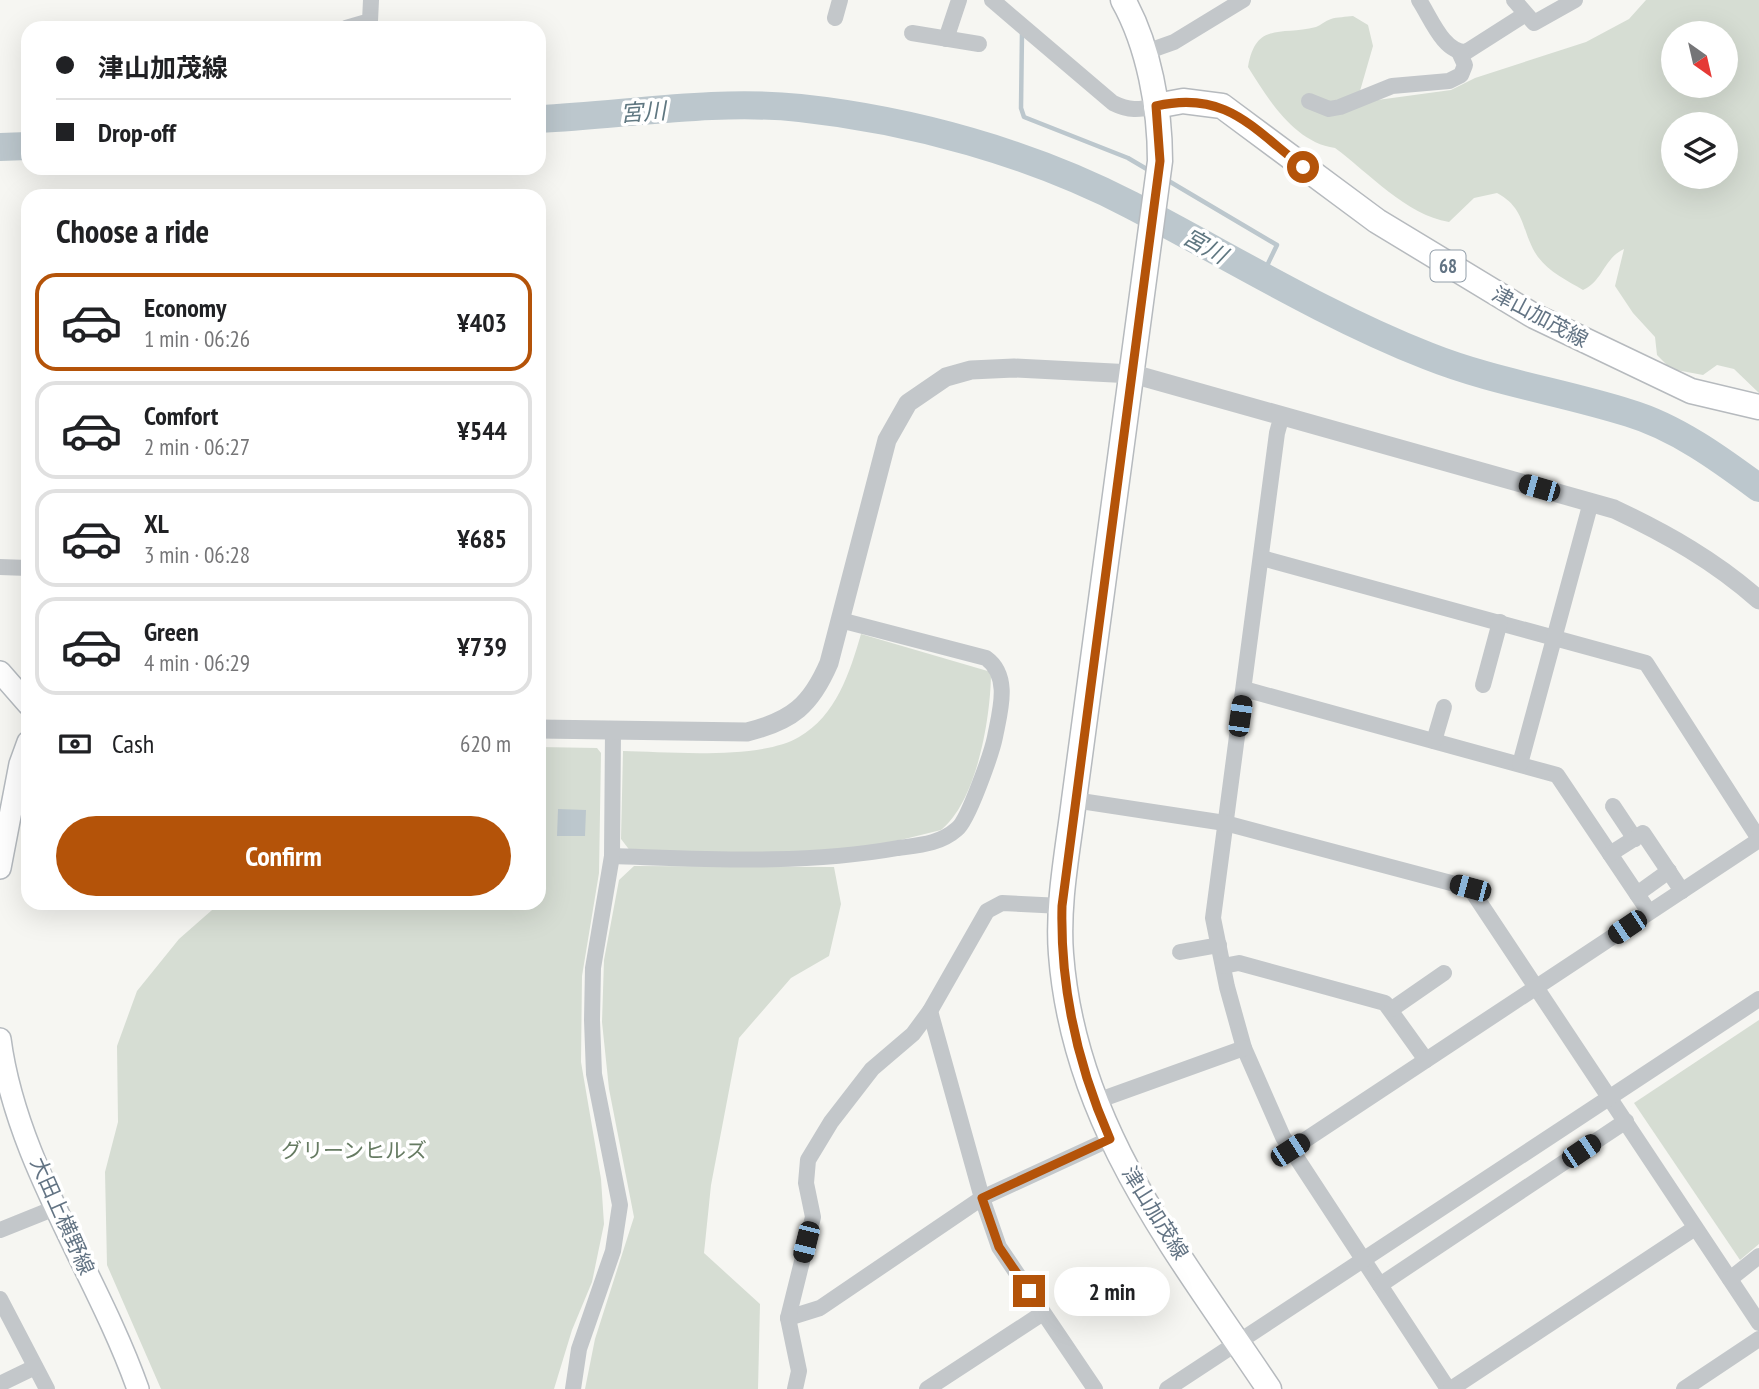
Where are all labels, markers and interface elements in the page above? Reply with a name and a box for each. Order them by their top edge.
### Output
north arrow [1661,21,1738,98]
map controls [1661,21,1738,189]
text: 津山加茂線 [98,51,228,84]
water label: 宮川 [619,95,670,128]
button: layers [1661,112,1738,189]
text: Drop-off [98,116,176,149]
route start [1287,151,1319,183]
text: Choose a ride [56,210,209,252]
water label: 宮川 [1178,222,1235,271]
road number: 68 [1430,250,1466,282]
street label: 津山加茂線 [1488,280,1593,353]
icon: car [60,291,123,354]
text: Economy [144,291,226,324]
text: ¥403 [457,306,507,339]
text: 1 min · 06:26 [144,324,250,353]
icon: car [60,399,123,462]
text: Comfort [144,399,218,432]
text: ¥544 [457,414,507,447]
text: 2 min · 06:27 [144,432,250,461]
car [1516,472,1563,504]
icon: car [60,507,123,570]
text: XL [144,507,169,540]
text: ¥685 [457,522,507,555]
text: 3 min · 06:28 [144,540,250,569]
icon: car [60,615,123,678]
text: Green [144,615,199,648]
text: ¥739 [457,630,507,663]
text: 4 min · 06:29 [144,648,250,677]
car [1227,694,1254,738]
icon: cash [56,725,94,763]
text: Cash [112,727,154,760]
text: 620 m [460,729,511,758]
button: Confirm [56,816,511,896]
car [1447,872,1494,904]
car [1604,907,1651,947]
car [1267,1130,1314,1170]
car [1558,1131,1605,1171]
park label: グリーンヒルズ [281,1137,427,1164]
street label: 大田上横野線 [24,1153,100,1279]
street label: 津山加茂線 [1116,1161,1195,1264]
car [791,1219,822,1265]
callout: 2 min [1054,1266,1169,1316]
route end [1013,1275,1045,1307]
text: 2 min [1089,1277,1135,1306]

